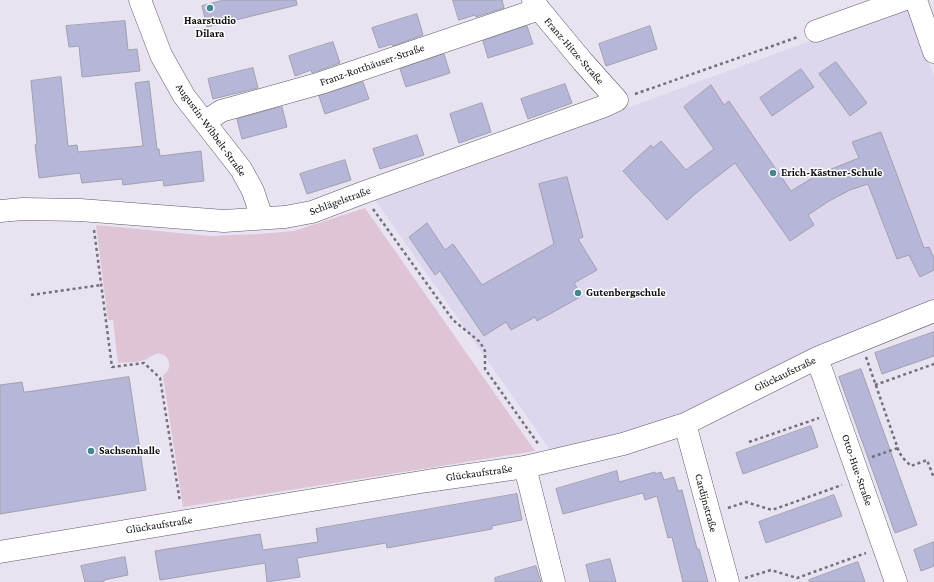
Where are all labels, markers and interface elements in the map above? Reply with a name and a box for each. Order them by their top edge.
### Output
marker: Haarstudio Dilara [205,3,215,13]
place label: Haarstudio Dilara [184,14,236,40]
street label: Franz-Hitze-Straße [541,15,607,87]
street label: Franz-Rotthäuser-Straße [318,41,426,89]
street label: Augustin-Wibbelt-Straße [173,81,249,179]
place label: Erich-Kästner-Schule [781,166,882,180]
marker: Erich-Kästner-Schule [768,168,778,178]
street label: Schlägelstraße [308,184,372,218]
place label: Gutenbergschule [586,286,666,300]
marker: Gutenbergschule [573,288,583,298]
street label: Glückaufstraße [752,353,818,395]
street label: Otto-Hue-Straße [839,433,875,507]
place label: Sachsenhalle [99,444,160,458]
marker: Sachsenhalle [86,446,96,456]
street label: Glückaufstraße [445,462,513,484]
street label: Cardijnstraße [692,472,720,534]
street label: Glückaufstraße [125,513,193,537]

